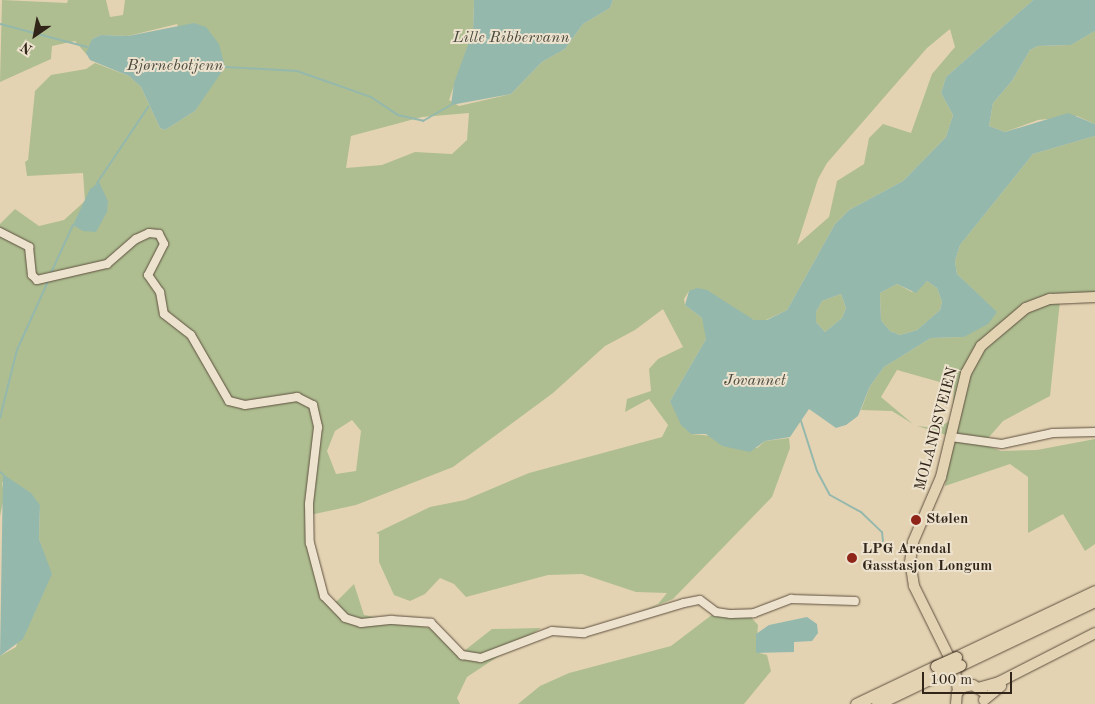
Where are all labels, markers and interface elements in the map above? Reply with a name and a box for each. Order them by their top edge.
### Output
north arrow [10,10,60,60]
water label: Lille Ribbervann [453,28,569,48]
text: N [19,39,35,56]
water label: Bjørnebotjenn [127,56,223,76]
street label: MOLANDSVEIEN [912,365,962,493]
water label: Jovannet [724,371,786,391]
place label: Stølen [926,511,968,529]
marker: Stølen [910,514,922,526]
place label: LPG Arendal Gasstasjon Longum [862,540,992,575]
marker: LPG Arendal Gasstasjon Longum [846,552,858,564]
scale bar [925,662,1015,694]
text: 100 m [930,673,972,688]

